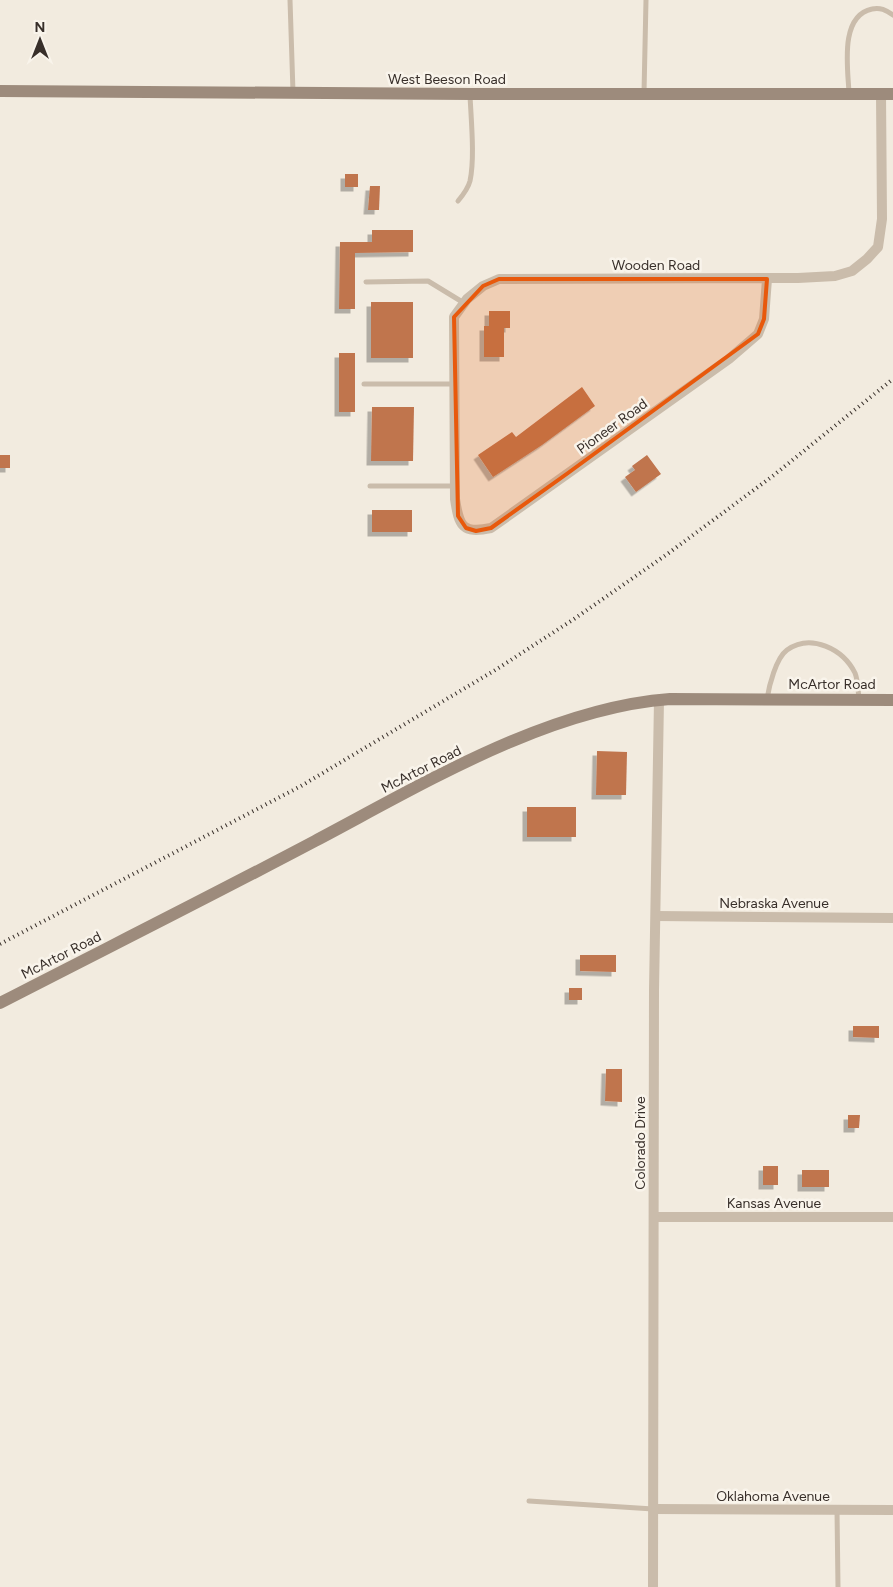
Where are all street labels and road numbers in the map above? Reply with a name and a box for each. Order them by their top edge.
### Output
street label: West Beeson Road [388,71,506,88]
street label: Wooden Road [612,257,700,274]
street label: Pioneer Road [574,395,651,458]
street label: McArtor Road [788,676,876,693]
street label: McArtor Road [378,742,464,797]
street label: Nebraska Avenue [719,895,829,912]
street label: McArtor Road [18,928,104,983]
street label: Colorado Drive [632,1096,649,1190]
street label: Kansas Avenue [727,1195,822,1212]
street label: Oklahoma Avenue [716,1488,830,1505]

